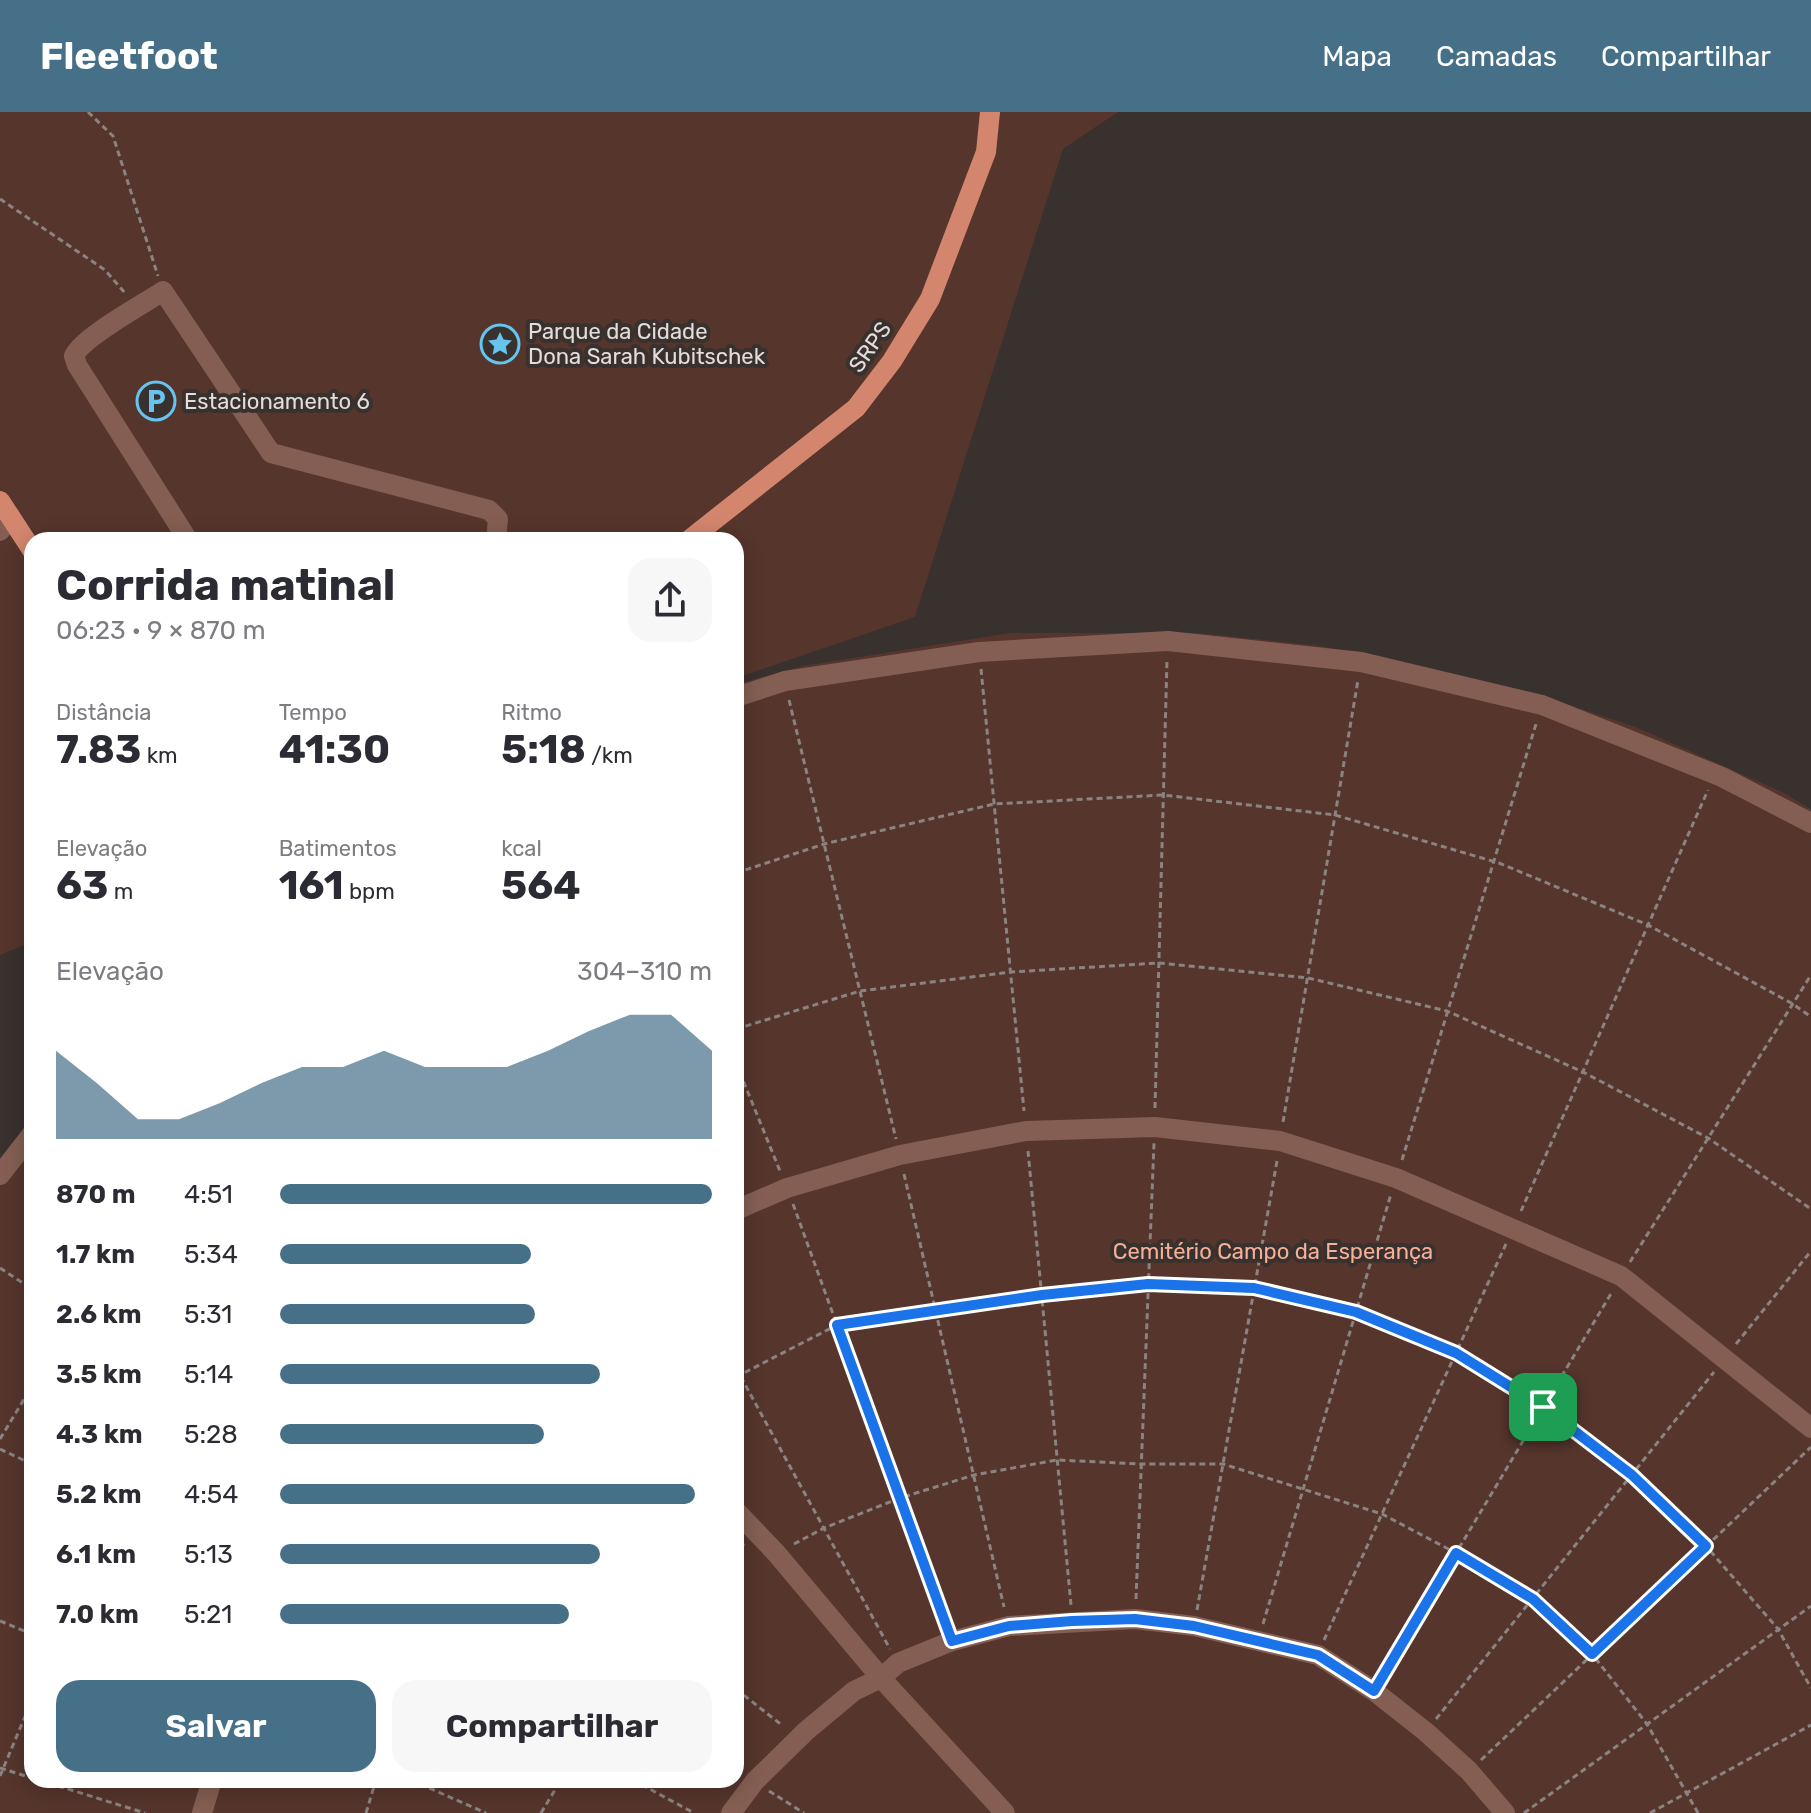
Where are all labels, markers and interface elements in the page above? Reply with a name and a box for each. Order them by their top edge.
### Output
text: Fleetfoot [40,33,218,79]
text: Mapa [1322,40,1392,73]
text: Camadas [1436,40,1557,73]
text: Compartilhar [1601,40,1771,73]
street label: SRPS [843,316,897,378]
place label: Parque da Cidade Dona Sarah Kubitschek [528,318,766,370]
place icon: Parque da Cidade Dona Sarah Kubitschek [479,323,521,365]
parking icon: Estacionamento 6 [135,380,177,422]
place label: Estacionamento 6 [184,388,370,415]
button: share [628,558,712,642]
text: Corrida matinal [56,559,395,611]
text: 06:23 · 9 × 870 m [56,615,266,646]
text: Distância [56,699,151,726]
text: Tempo [279,699,347,726]
text: Ritmo [501,699,562,726]
text: 7.83 [56,726,141,773]
text: 41:30 [279,726,390,773]
text: 5:18 [501,726,586,773]
text: km [141,742,178,769]
text: /km [586,742,633,769]
text: Elevação [56,835,147,862]
text: Batimentos [279,835,397,862]
text: kcal [501,835,542,862]
text: 63 [56,862,108,909]
text: 161 [279,862,344,909]
text: 564 [501,862,581,909]
text: m [108,878,133,905]
text: bpm [344,878,395,905]
text: Elevação [56,956,164,987]
text: 304–310 m [577,956,712,987]
text: 870 m [56,1179,136,1210]
text: 4:51 [184,1179,233,1210]
park label: Cemitério Campo da Esperança [1113,1238,1433,1265]
text: 1.7 km [56,1239,135,1270]
text: 5:34 [184,1239,238,1270]
text: 2.6 km [56,1299,142,1330]
text: 5:31 [184,1299,232,1330]
text: 3.5 km [56,1359,142,1390]
text: 5:14 [184,1359,233,1390]
pin [1509,1373,1577,1441]
icon: arrive [1521,1385,1565,1429]
text: 4.3 km [56,1419,143,1450]
text: 5:28 [184,1419,238,1450]
text: 5.2 km [56,1479,142,1510]
text: 4:54 [184,1479,238,1510]
text: 6.1 km [56,1539,136,1570]
text: 5:13 [184,1539,233,1570]
text: 7.0 km [56,1599,139,1630]
text: 5:21 [184,1599,233,1630]
button: Salvar [56,1680,376,1772]
button: Compartilhar [392,1680,712,1772]

